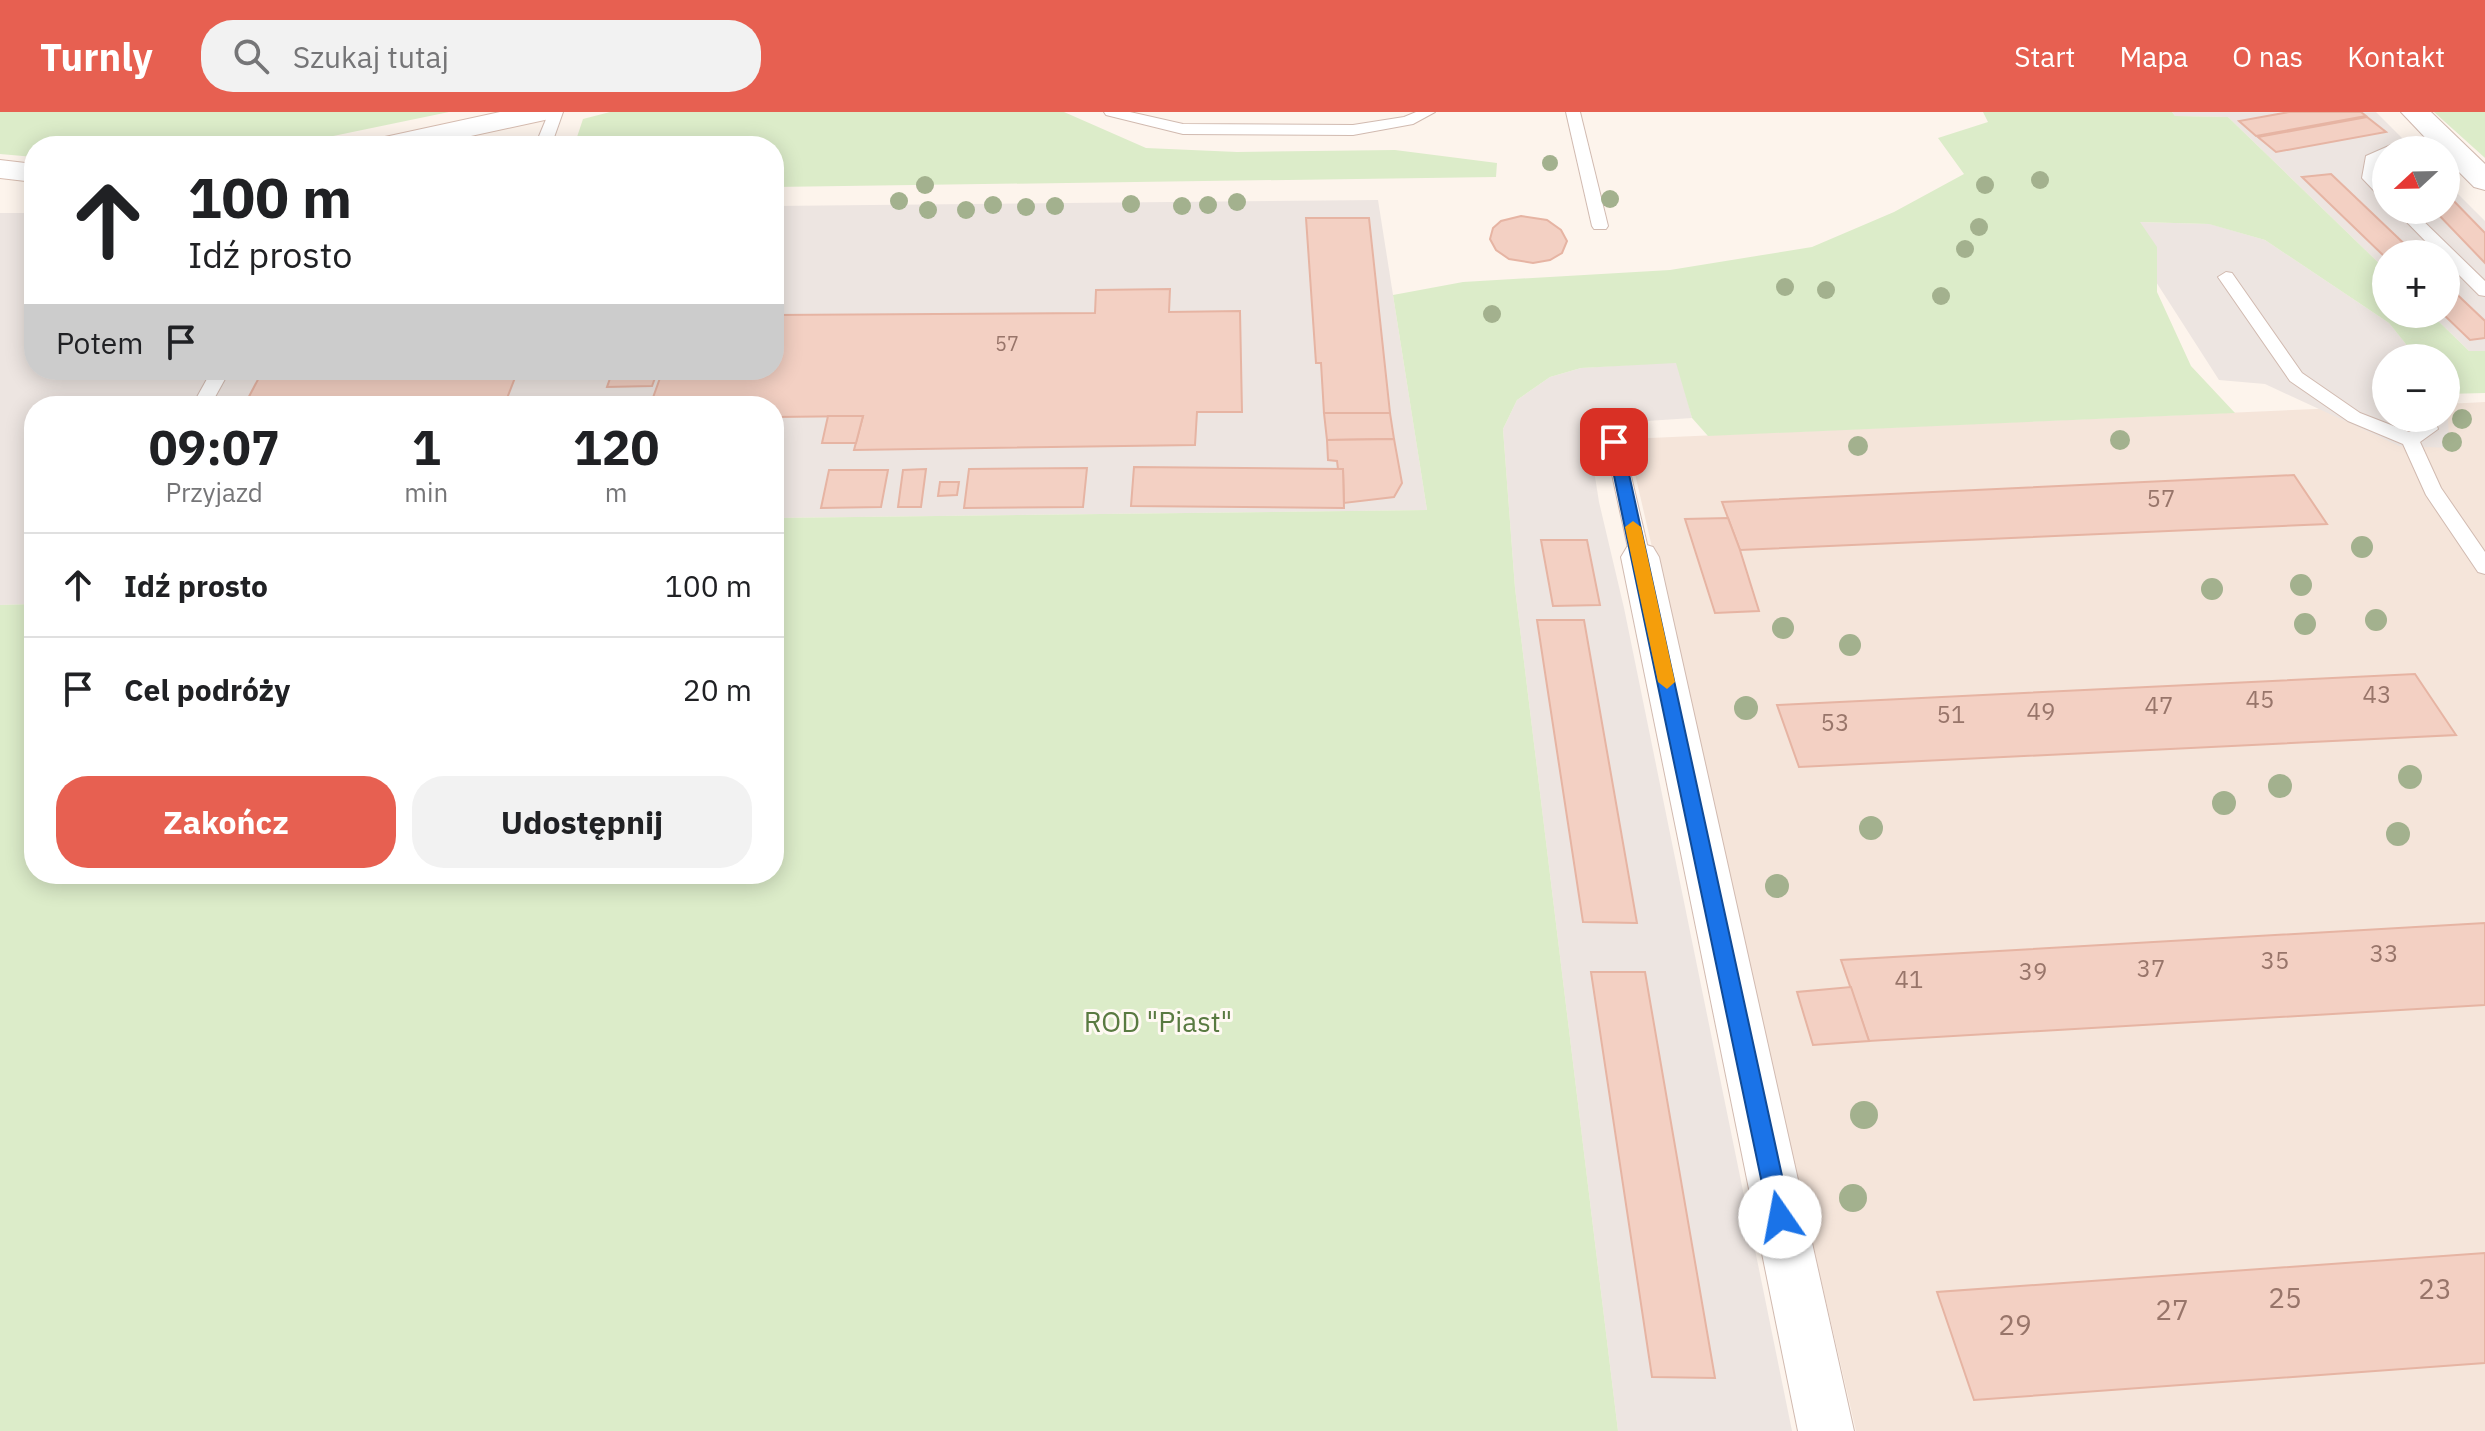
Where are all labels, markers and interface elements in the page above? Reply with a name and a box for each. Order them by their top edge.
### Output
search box [201,20,761,92]
text: Turnly [40,32,153,81]
icon: search [229,34,273,78]
text: Szukaj tutaj [293,37,449,76]
text: Start [2014,38,2075,75]
text: Mapa [2119,38,2188,75]
text: O nas [2232,38,2303,75]
text: Kontakt [2347,38,2445,75]
north arrow [2372,136,2460,224]
map controls [2372,136,2460,432]
text: 100 m [188,161,352,233]
icon: ahead [56,168,160,272]
text: Idź prosto [188,231,352,278]
button: + [2372,240,2460,328]
icon: arrive [159,320,203,364]
text: Potem [56,323,143,362]
house number: 57 [995,330,1019,357]
button: − [2372,344,2460,432]
pin [1580,408,1648,476]
text: 09:07 [149,416,280,478]
text: 1 [412,416,441,478]
text: 120 [573,416,659,478]
icon: arrive [1592,420,1636,464]
text: Przyjazd [165,475,263,509]
text: min [404,475,448,509]
text: m [605,475,627,509]
house number: 57 [2147,482,2175,514]
icon: ahead [56,563,100,607]
text: Idź prosto [124,566,268,605]
text: 100 m [665,566,752,605]
icon: arrive [56,667,100,711]
text: Cel podróży [124,670,290,709]
text: 20 m [683,670,752,709]
house number: 43 [2363,678,2391,710]
house number: 45 [2246,683,2274,715]
house number: 47 [2145,689,2173,721]
house number: 49 [2027,695,2055,727]
house number: 51 [1937,698,1965,730]
house number: 53 [1821,706,1849,738]
button: Zakończ [56,776,396,868]
button: Udostępnij [412,776,752,868]
house number: 33 [2370,937,2398,969]
house number: 35 [2261,944,2289,976]
house number: 37 [2137,952,2165,984]
house number: 39 [2019,955,2047,987]
house number: 41 [1895,963,1923,995]
park label: ROD "Piast" [1084,1003,1232,1040]
position arrow [1738,1175,1822,1259]
house number: 23 [2418,1270,2452,1307]
house number: 25 [2268,1279,2302,1316]
house number: 27 [2155,1291,2189,1328]
house number: 29 [1998,1306,2032,1343]

